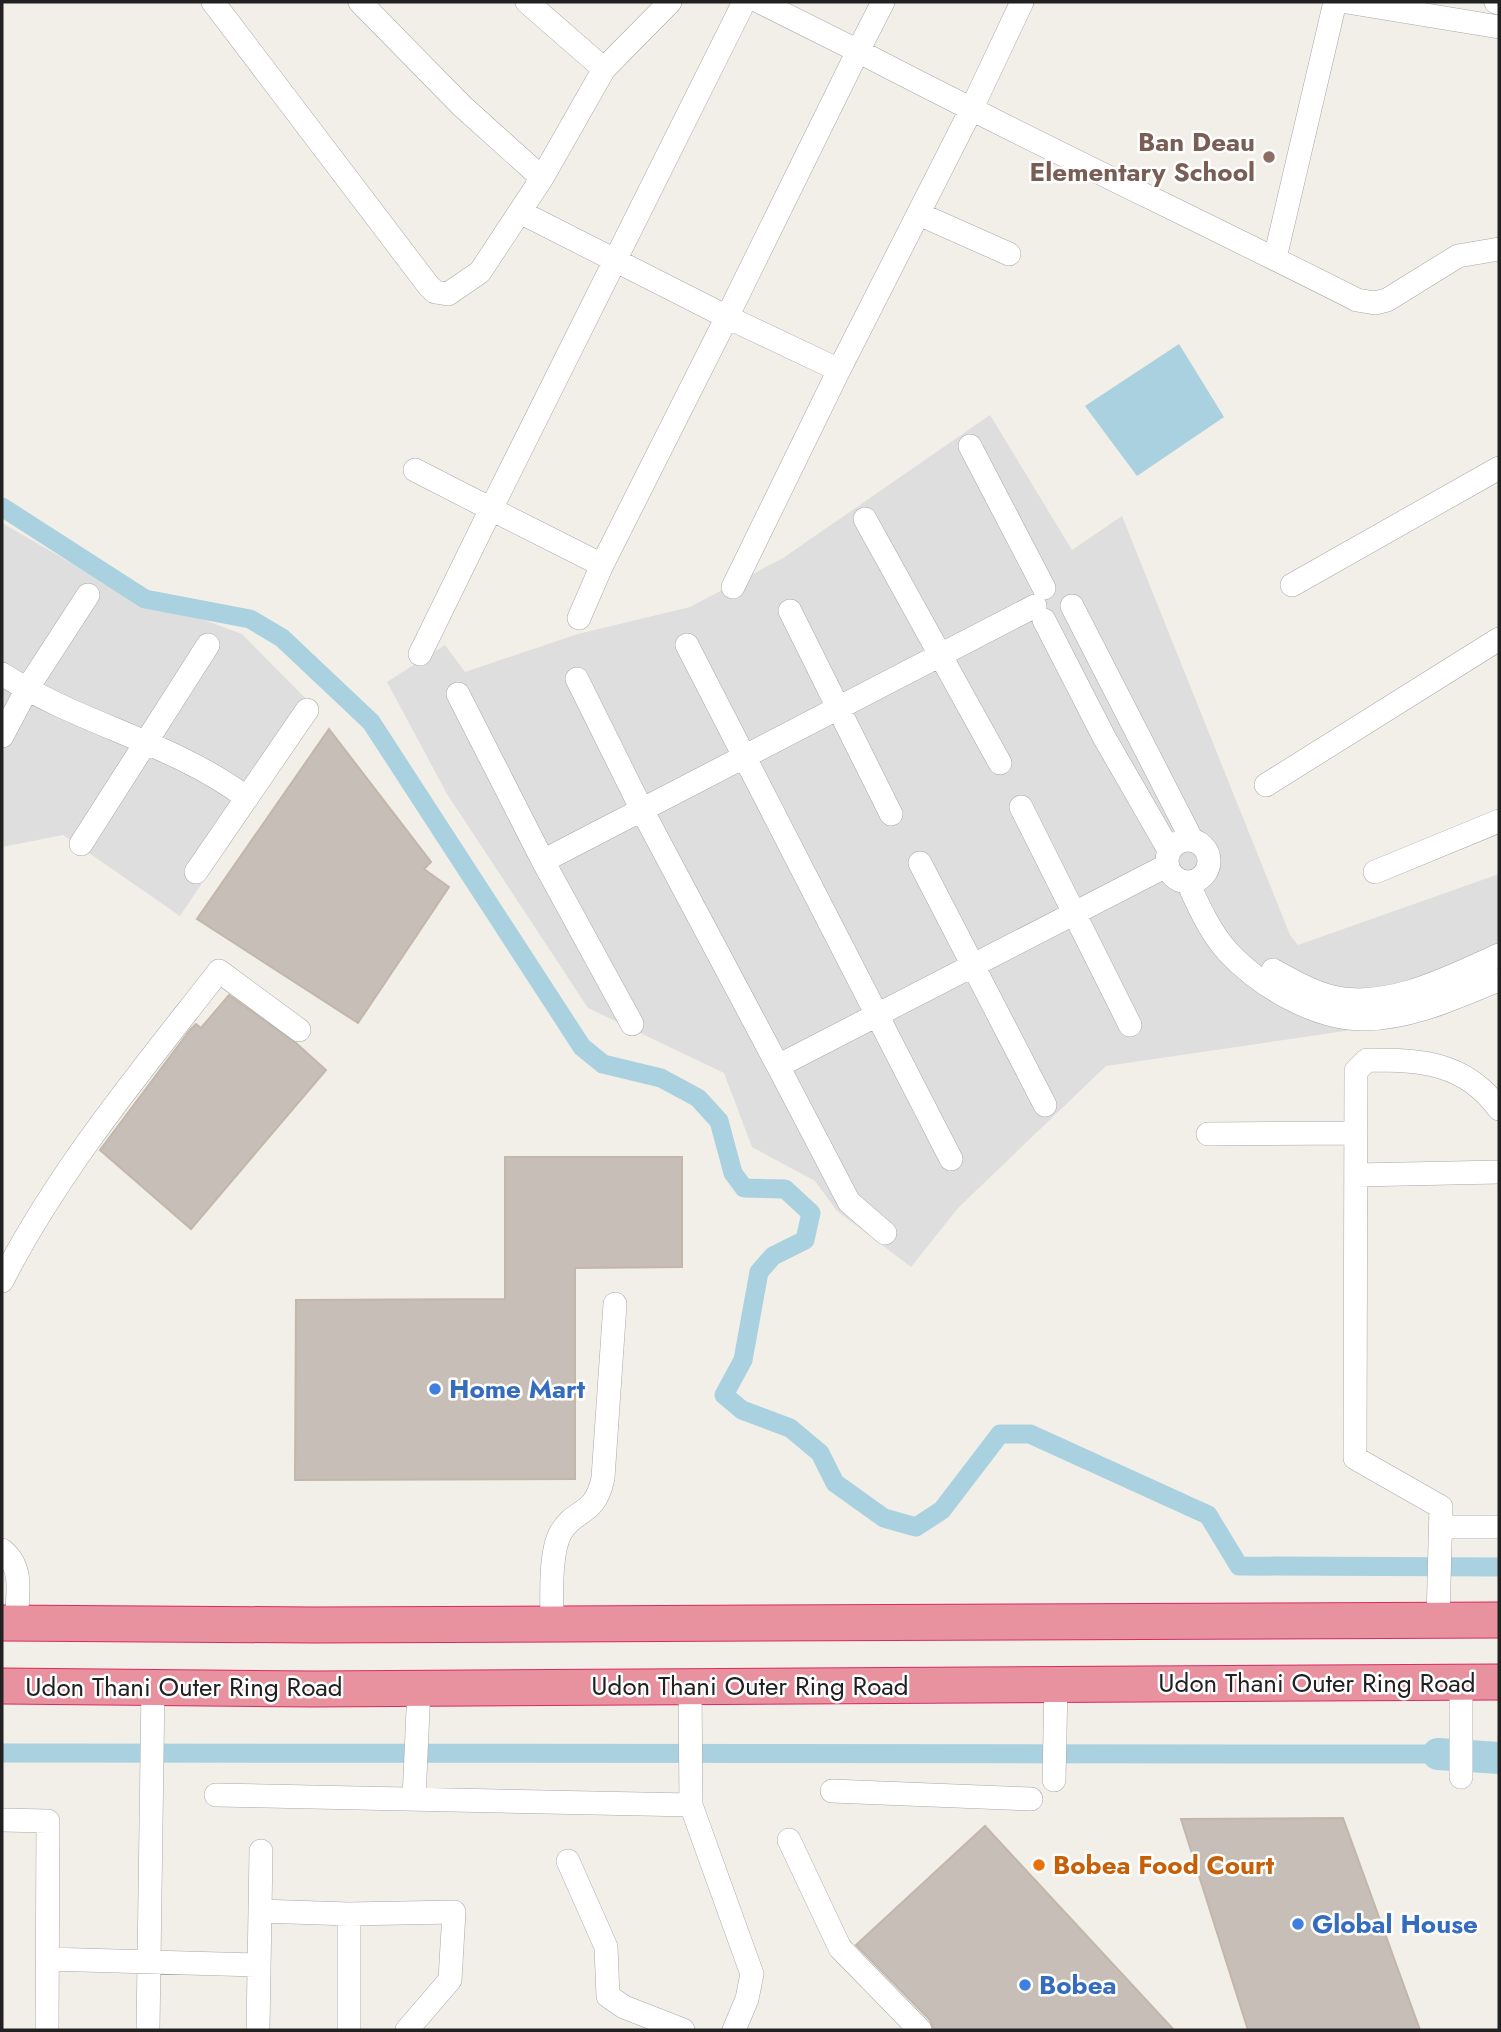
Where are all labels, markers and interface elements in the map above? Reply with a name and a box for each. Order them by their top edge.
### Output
place label: Ban Deau Elementary School [1030,123,1255,191]
marker: Ban Deau Elementary School [1261,149,1277,165]
place label: Home Mart [449,1370,586,1408]
marker: Home Mart [427,1381,443,1397]
street label: Udon Thani Outer Ring Road [1158,1664,1476,1702]
street label: Udon Thani Outer Ring Road [591,1667,909,1705]
street label: Udon Thani Outer Ring Road [25,1668,343,1706]
place label: Bobea Food Court [1053,1846,1275,1884]
marker: Bobea Food Court [1031,1857,1047,1873]
place label: Global House [1312,1905,1478,1943]
marker: Global House [1290,1916,1306,1932]
place label: Bobea [1039,1966,1117,2004]
marker: Bobea [1017,1977,1033,1993]

